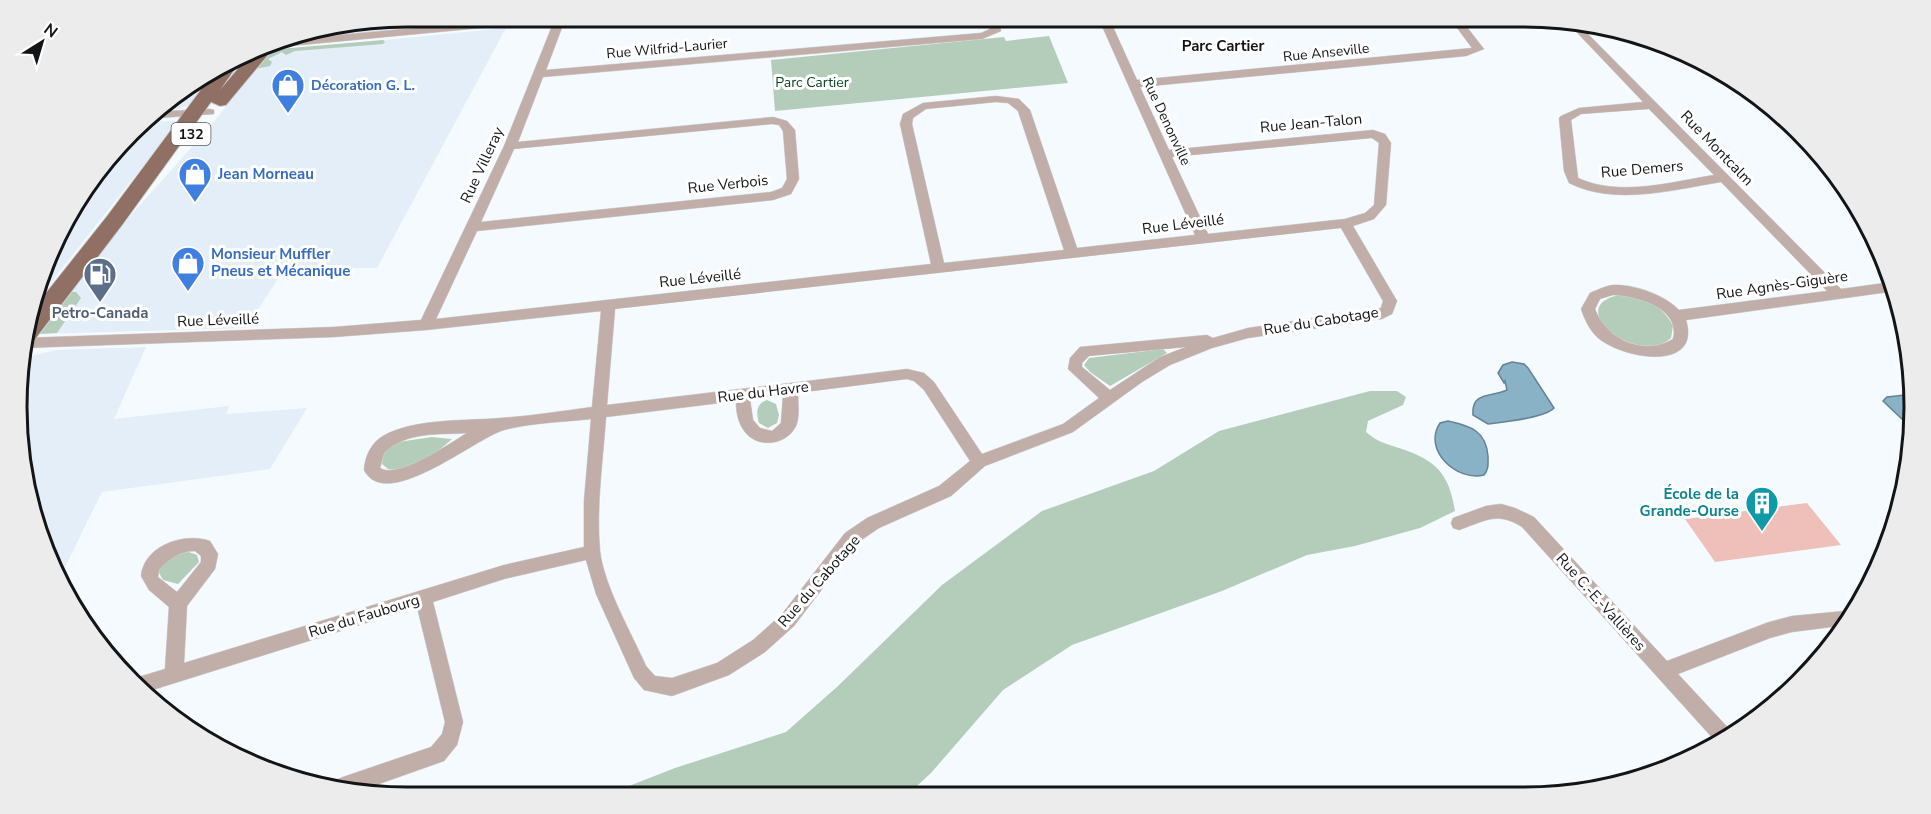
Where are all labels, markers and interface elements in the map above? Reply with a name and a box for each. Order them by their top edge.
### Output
north arrow [12,12,72,72]
text: N [39,18,62,43]
street label: Rue Wilfrid-Laurier [606,34,728,63]
district label: Parc Cartier [1182,36,1264,56]
street label: Rue Anseville [1282,39,1370,66]
shop icon: Décoration G. L. [270,67,306,114]
park label: Parc Cartier [775,73,849,92]
street label: Rue Denonville [1138,74,1195,169]
place label: Décoration G. L. [311,76,415,95]
street label: Rue Montcalm [1676,106,1758,190]
street label: Rue Jean-Talon [1259,109,1363,137]
road number: 132 [172,123,210,145]
street label: Rue Villeray [456,123,508,206]
street label: Rue Demers [1600,155,1684,183]
shop icon: Jean Morneau [177,156,213,203]
place label: Jean Morneau [217,164,314,184]
street label: Rue Verbois [687,170,769,198]
street label: Rue Léveillé [1141,209,1225,239]
place label: Monsieur Muffler Pneus et Mécanique [211,244,350,281]
shop icon: Monsieur Muffler Pneus et Mécanique [170,245,206,292]
fuel station icon: Petro-Canada [82,256,118,303]
street label: Rue Léveillé [658,264,742,292]
street label: Rue Agnès-Giguère [1715,266,1849,304]
street label: Rue du Cabotage [1262,302,1380,340]
place label: Petro-Canada [52,303,148,323]
street label: Rue Léveillé [177,309,259,331]
street label: Rue du Havre [716,376,810,408]
place label: École de la Grande-Ourse [1640,484,1739,521]
building icon: École de la Grande-Ourse [1744,485,1780,532]
street label: Rue du Cabotage [773,531,865,631]
street label: Rue C.-E.-Vallières [1552,549,1650,655]
street label: Rue du Faubourg [306,590,422,642]

